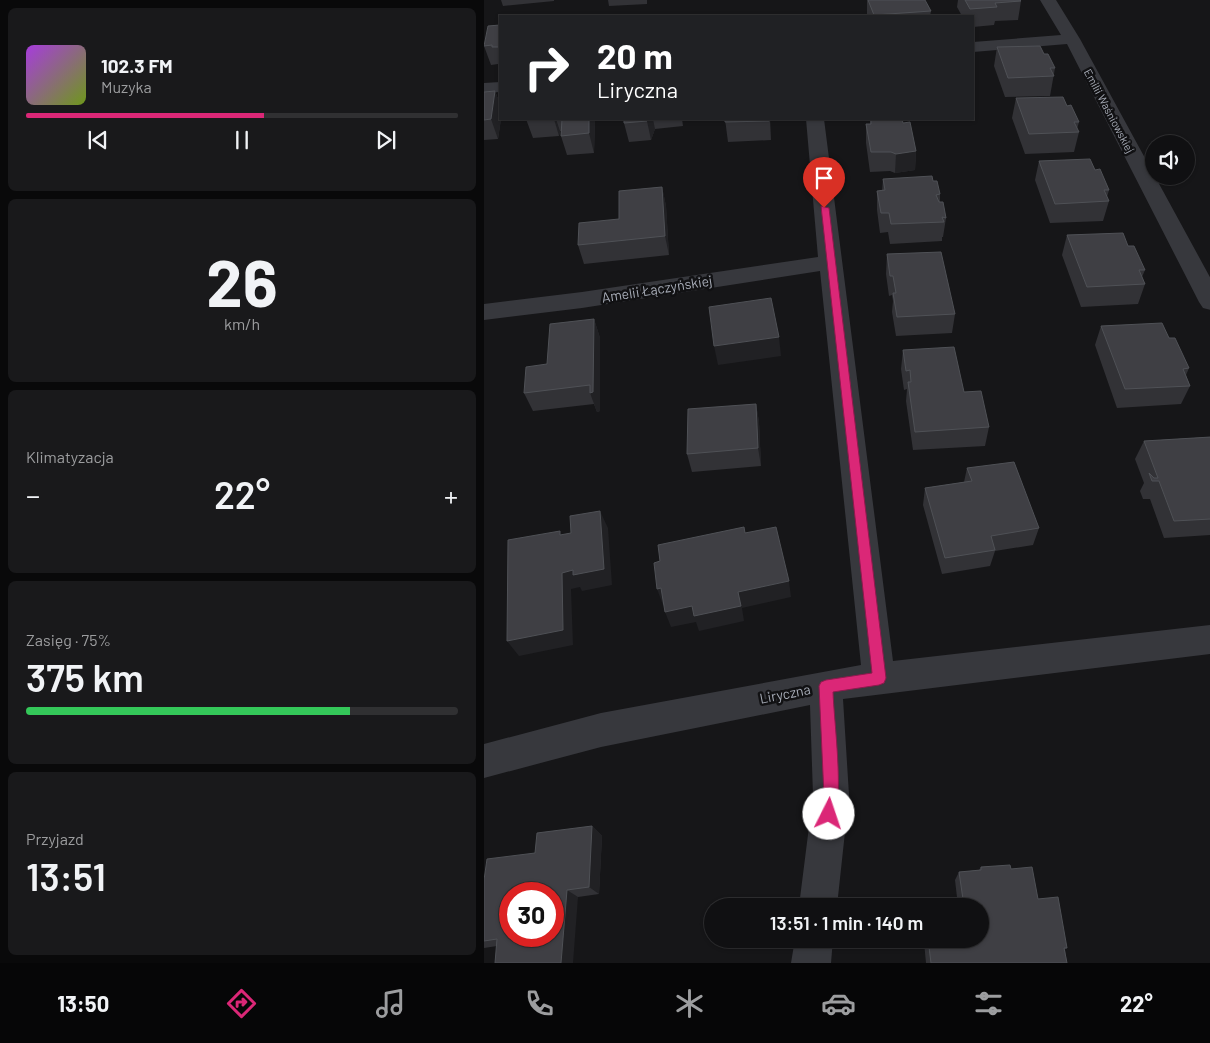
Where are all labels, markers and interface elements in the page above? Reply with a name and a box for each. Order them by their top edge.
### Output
text: 20 m [597,34,673,76]
icon: right [514,35,579,100]
text: 102.3 FM [101,54,173,77]
street label: Emilii Waśniowskiej [1082,67,1137,155]
text: Liryczna [597,76,678,102]
text: Muzyka [101,77,152,96]
icon: previous [84,126,112,154]
icon: pause [228,126,256,154]
icon: next [372,126,400,154]
map controls [1145,135,1195,185]
button: sound [1145,135,1195,185]
pin [803,157,845,208]
icon: arrive [810,164,838,192]
text: 26 [206,242,278,320]
street label: Amelii Łączyńskiej [600,271,713,306]
text: km/h [224,314,260,333]
text: Klimatyzacja [26,447,114,466]
text: 22° [214,471,270,517]
text: − [26,478,40,512]
text: + [444,478,458,512]
text: Zasięg · 75% [26,630,111,649]
text: 375 km [26,654,144,700]
street label: Liryczna [758,680,812,707]
position arrow [802,787,854,839]
text: Przyjazd [26,829,84,848]
text: 13:51 [26,853,106,899]
speed limit sign: 30 [499,882,564,947]
text: 13:51 · 1 min · 140 m [770,911,923,934]
icon: directions [224,986,259,1021]
icon: music [373,986,408,1021]
icon: phone [522,986,557,1021]
icon: climate [672,986,707,1021]
icon: car [821,986,856,1021]
icon: filters [971,986,1006,1021]
text: 13:50 [57,990,109,1016]
text: 22° [1120,990,1153,1016]

